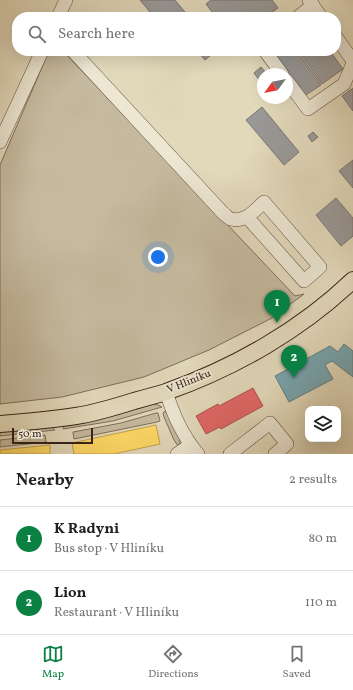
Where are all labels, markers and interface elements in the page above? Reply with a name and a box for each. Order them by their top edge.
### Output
search box [12,12,341,56]
icon: search [26,23,48,45]
text: Search here [58,24,135,45]
north arrow [257,68,293,104]
your location [148,247,168,267]
pin: 1 [264,290,290,323]
pin: 2 [281,345,307,378]
street label: V Hliníku [165,366,213,398]
map controls [305,406,341,442]
button: layers [305,406,341,442]
scale bar [12,426,93,445]
text: 50 m [18,427,42,442]
text: Nearby [16,469,74,492]
text: 2 results [289,471,337,489]
text: K Radyni [54,519,119,540]
text: 1 [26,530,32,548]
text: 80 m [308,530,337,548]
text: Bus stop · V Hliníku [54,540,164,558]
text: Lion [54,583,86,604]
text: 2 [26,594,32,612]
text: 110 m [305,594,337,612]
text: Restaurant · V Hliníku [54,604,179,622]
tab: Map [42,643,64,682]
tab: Directions [148,643,199,682]
tab: Saved [283,643,311,682]

